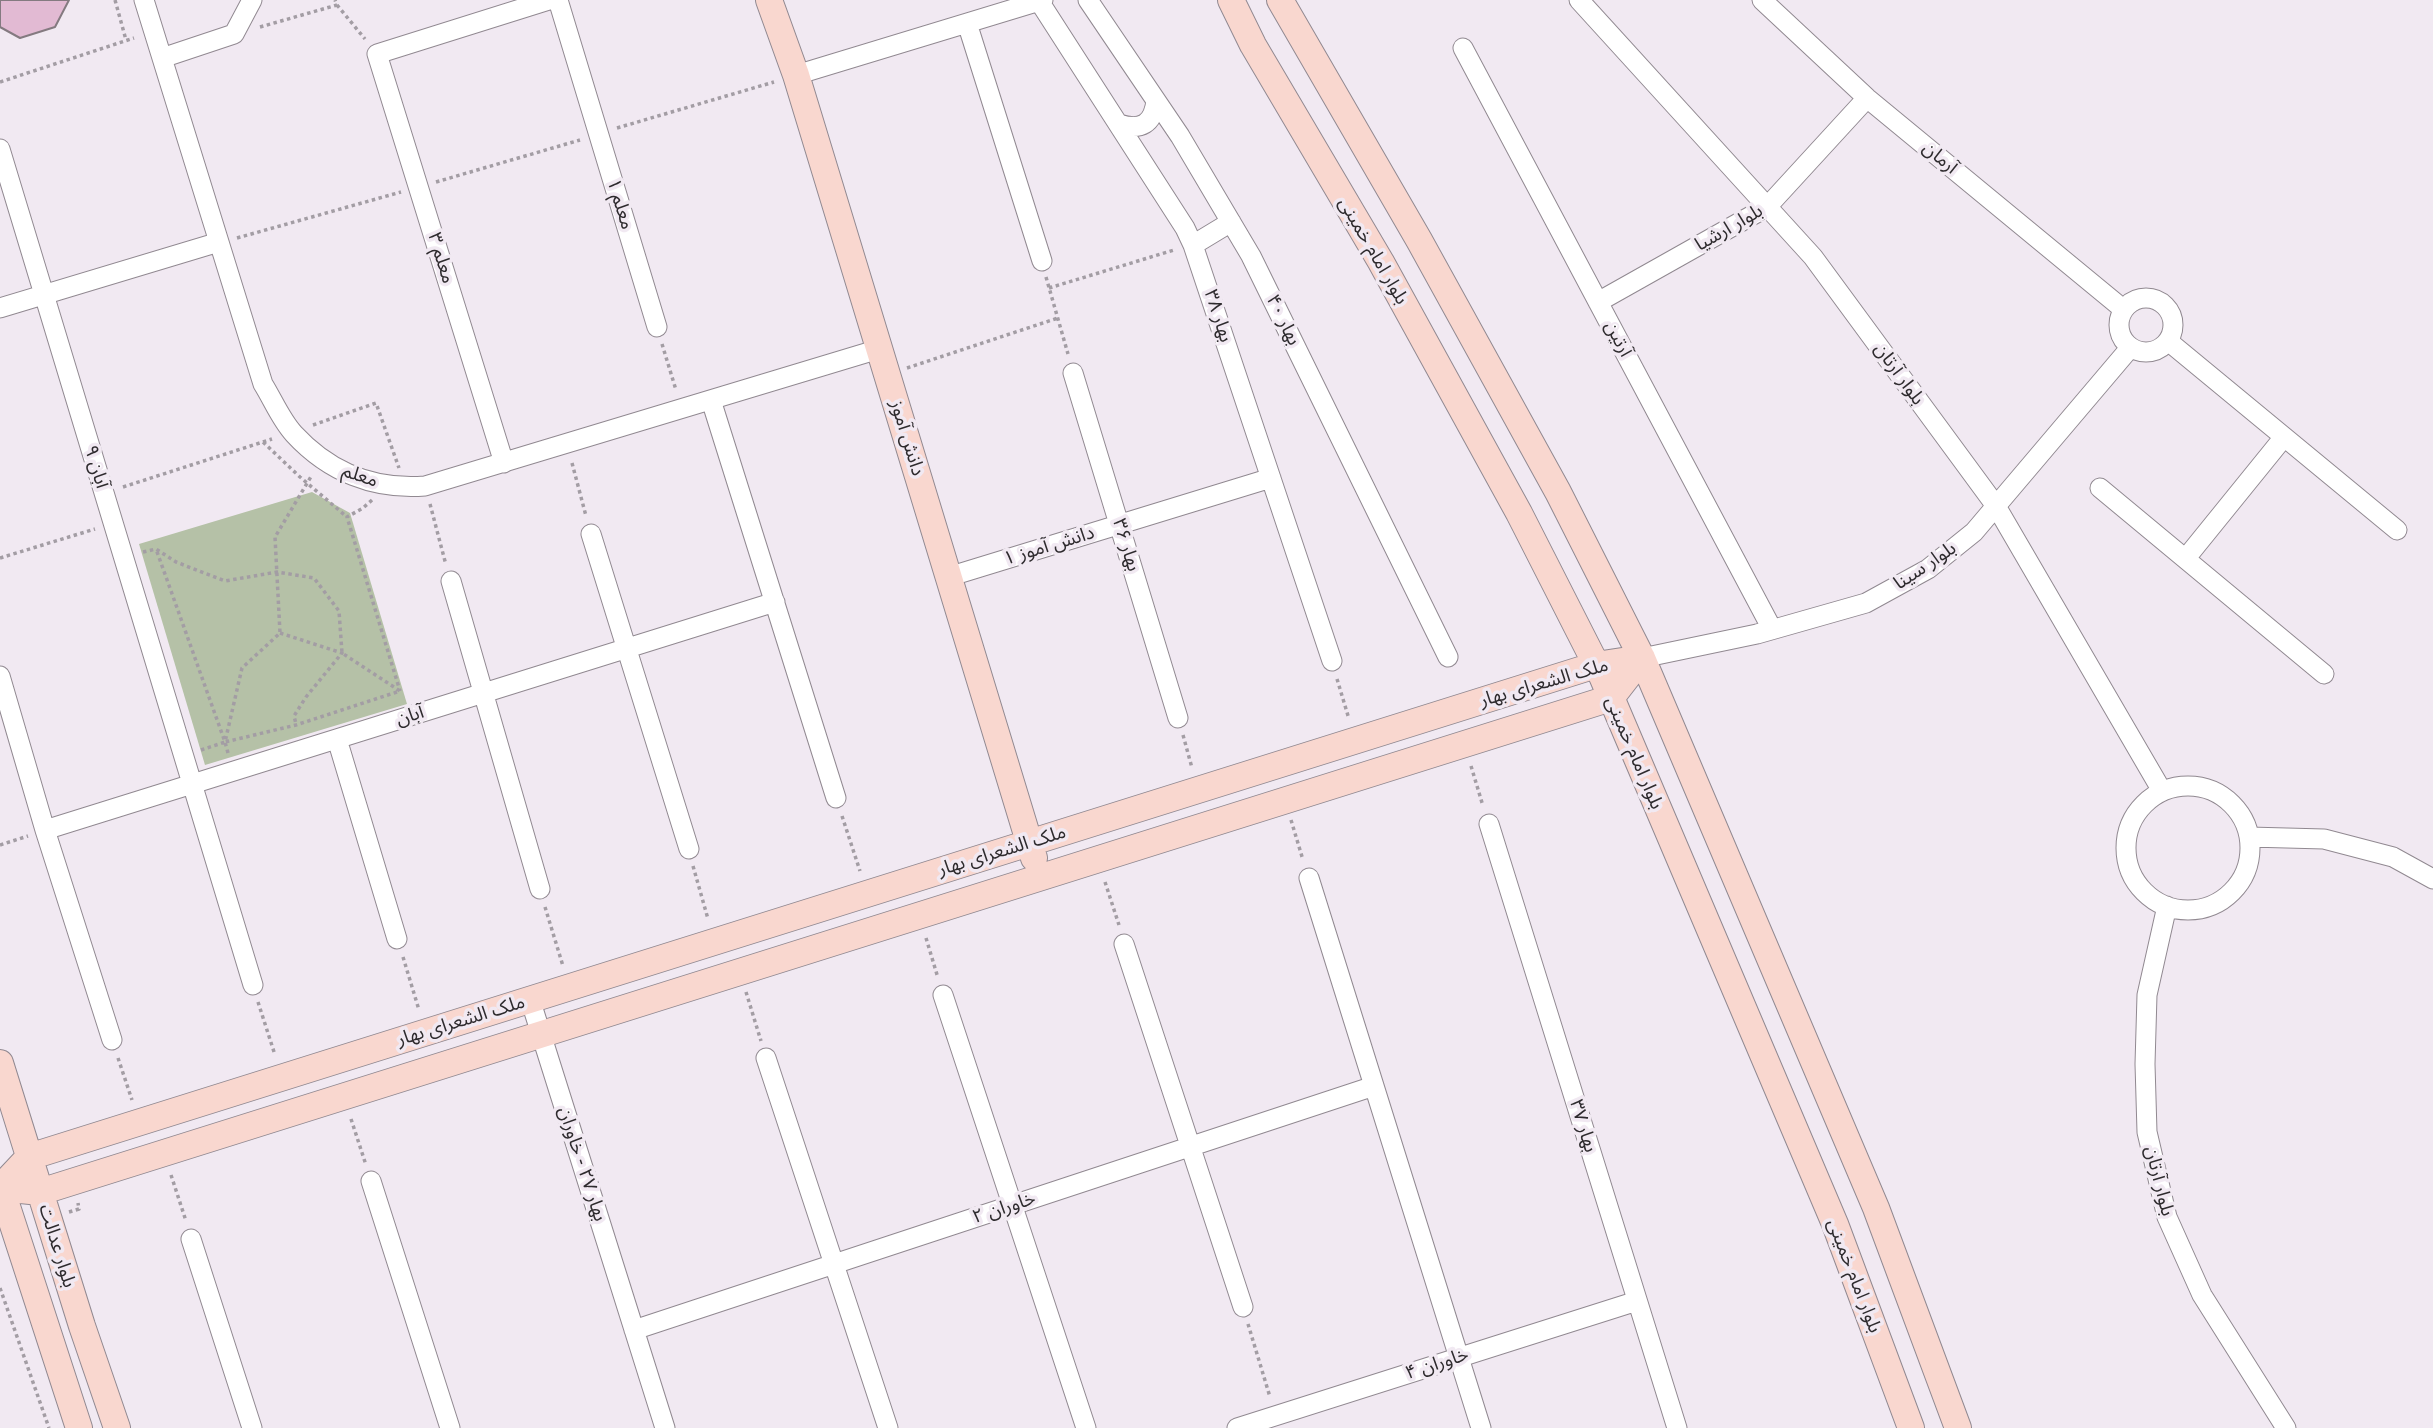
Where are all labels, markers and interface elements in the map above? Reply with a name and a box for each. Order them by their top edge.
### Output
street label: آرمان [1918,137,1962,179]
street label: معلم ۱ [601,176,639,232]
street label: بلوار امام خمینی [1333,193,1413,309]
street label: بلوار ارشیا [1691,199,1767,257]
street label: معلم ۳ [422,230,460,286]
street label: بهار ۳۸ [1199,287,1237,345]
street label: بهار ۴۰ [1261,291,1305,349]
street label: آرتین [1599,317,1637,361]
street label: بلوار آرتان [1869,338,1929,410]
street label: دانش آموز [885,397,929,479]
street label: آبان ۹ [79,443,113,491]
street label: معلم [339,459,381,493]
street label: بهار ۳۶ [1107,516,1145,574]
street label: دانش آموز ۱ [1001,521,1097,571]
street label: بلوار سینا [1890,537,1960,595]
street label: ملک الشعرای بهار [1477,654,1611,712]
street label: بلوار امام خمینی [1600,693,1668,813]
street label: آبان [393,701,427,731]
street label: ملک الشعرای بهار [935,821,1069,881]
street label: ملک الشعرای بهار [394,991,528,1051]
street label: بهار ۳۷ [1564,1097,1602,1155]
street label: بهار ۲۷ - خاوران [553,1104,611,1224]
street label: بلوار آرتان [2139,1144,2179,1218]
street label: خاوران ۲ [970,1187,1038,1229]
street label: بلوار عدالت [34,1201,80,1291]
street label: بلوار امام خمینی [1822,1216,1886,1336]
street label: خاوران ۴ [1403,1343,1471,1385]

